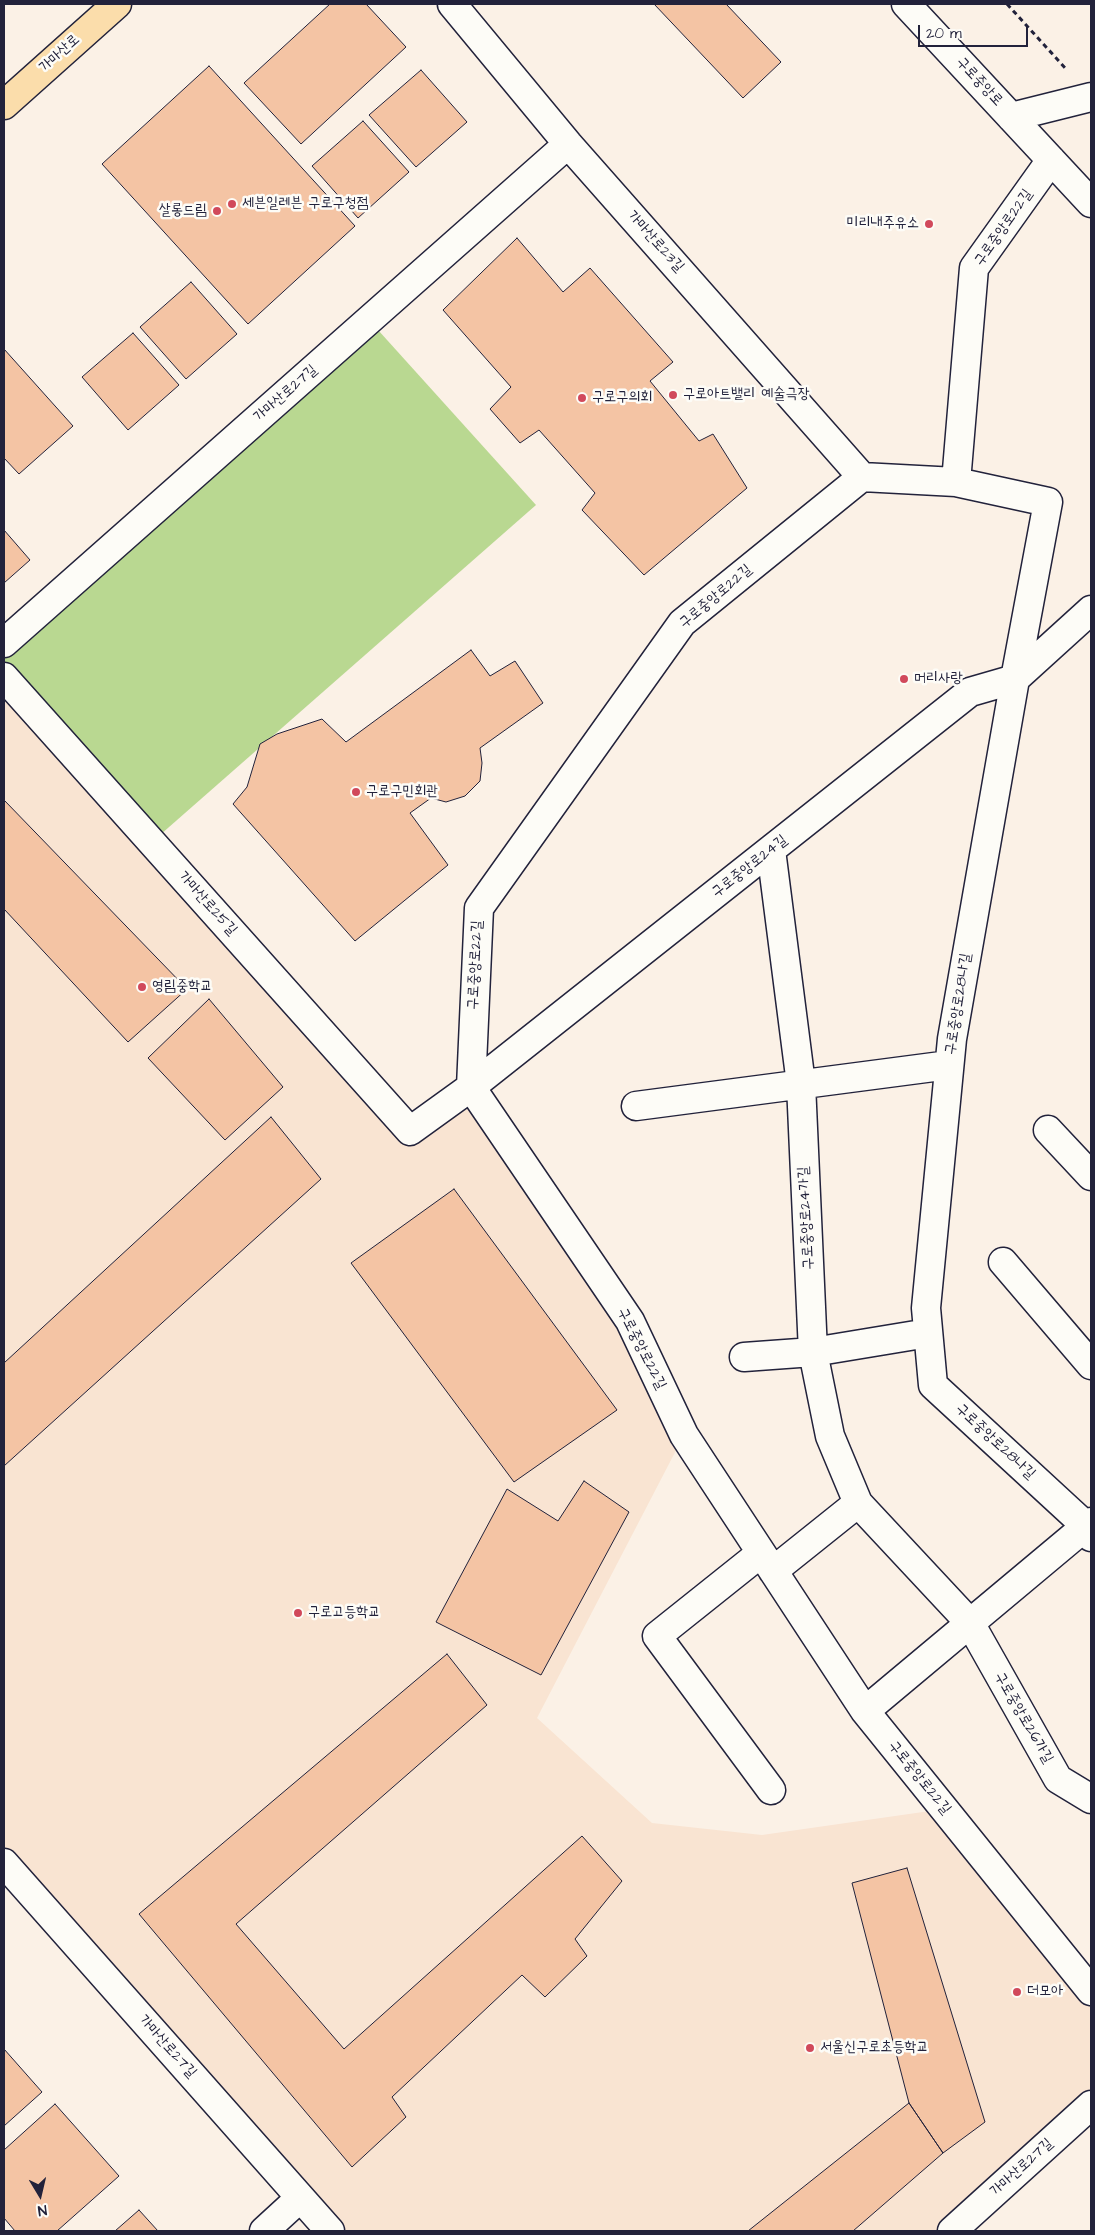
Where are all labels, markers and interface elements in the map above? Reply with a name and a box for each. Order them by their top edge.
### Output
scale bar [920,15,1030,47]
text: 20 m [926,23,962,44]
street label: 가마산로 [36,31,84,77]
street label: 구로중앙로 [952,54,1006,110]
street label: 구로중앙로22길 [971,186,1037,270]
place label: 세븐일레븐 구로구청점 [242,195,369,213]
marker: 세븐일레븐 구로구청점 [226,198,238,210]
place label: 살롱드림 [159,202,207,220]
marker: 살롱드림 [211,205,223,217]
street label: 가마산로23길 [623,208,687,276]
place label: 미리내주유소 [847,215,919,233]
marker: 미리내주유소 [923,218,935,230]
street label: 가마산로27길 [251,362,321,426]
place label: 구로아트밸리 예술극장 [683,386,810,404]
place label: 구로구의회 [592,389,652,407]
marker: 구로아트밸리 예술극장 [667,389,679,401]
marker: 구로구의회 [576,392,588,404]
street label: 구로중앙로22길 [676,561,756,633]
place label: 머리사랑 [914,670,962,688]
marker: 머리사랑 [898,673,910,685]
place label: 구로구민회관 [366,783,438,801]
marker: 구로구민회관 [350,786,362,798]
street label: 구로중앙로24길 [709,832,791,902]
street label: 가마산로25길 [174,868,240,940]
street label: 구로중앙로22길 [465,920,487,1010]
street label: 구로중앙로28나길 [942,952,976,1056]
place label: 영림중학교 [152,978,212,996]
marker: 영림중학교 [136,981,148,993]
street label: 구로중앙로24가길 [795,1166,819,1270]
street label: 구로중앙로22길 [613,1305,669,1393]
street label: 구로중앙로28나길 [951,1400,1039,1484]
place label: 구로고등학교 [308,1604,380,1622]
marker: 구로고등학교 [292,1607,304,1619]
street label: 구로중앙로26가길 [990,1669,1056,1767]
street label: 구로중앙로22길 [884,1738,954,1818]
place label: 더모아 [1027,1983,1063,2001]
marker: 더모아 [1011,1986,1023,1998]
street label: 가마산로27길 [134,2012,200,2082]
place label: 서울신구로초등학교 [820,2039,929,2057]
marker: 서울신구로초등학교 [804,2042,816,2054]
street label: 가마산로27길 [987,2135,1057,2201]
north arrow [15,2170,65,2220]
text: N [36,2199,48,2220]

